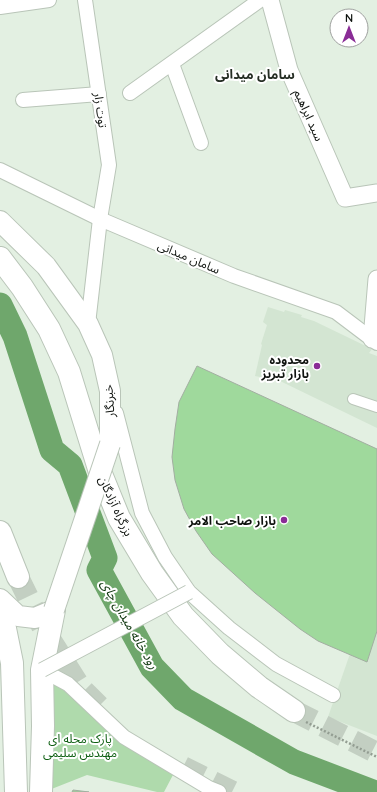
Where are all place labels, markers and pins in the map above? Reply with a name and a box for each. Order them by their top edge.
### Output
place label: محدوده بازار تبریز [261,352,309,381]
marker: محدوده بازار تبریز [312,361,322,371]
place label: بازار صاحب الامر [188,513,276,528]
marker: بازار صاحب الامر [279,515,289,525]

